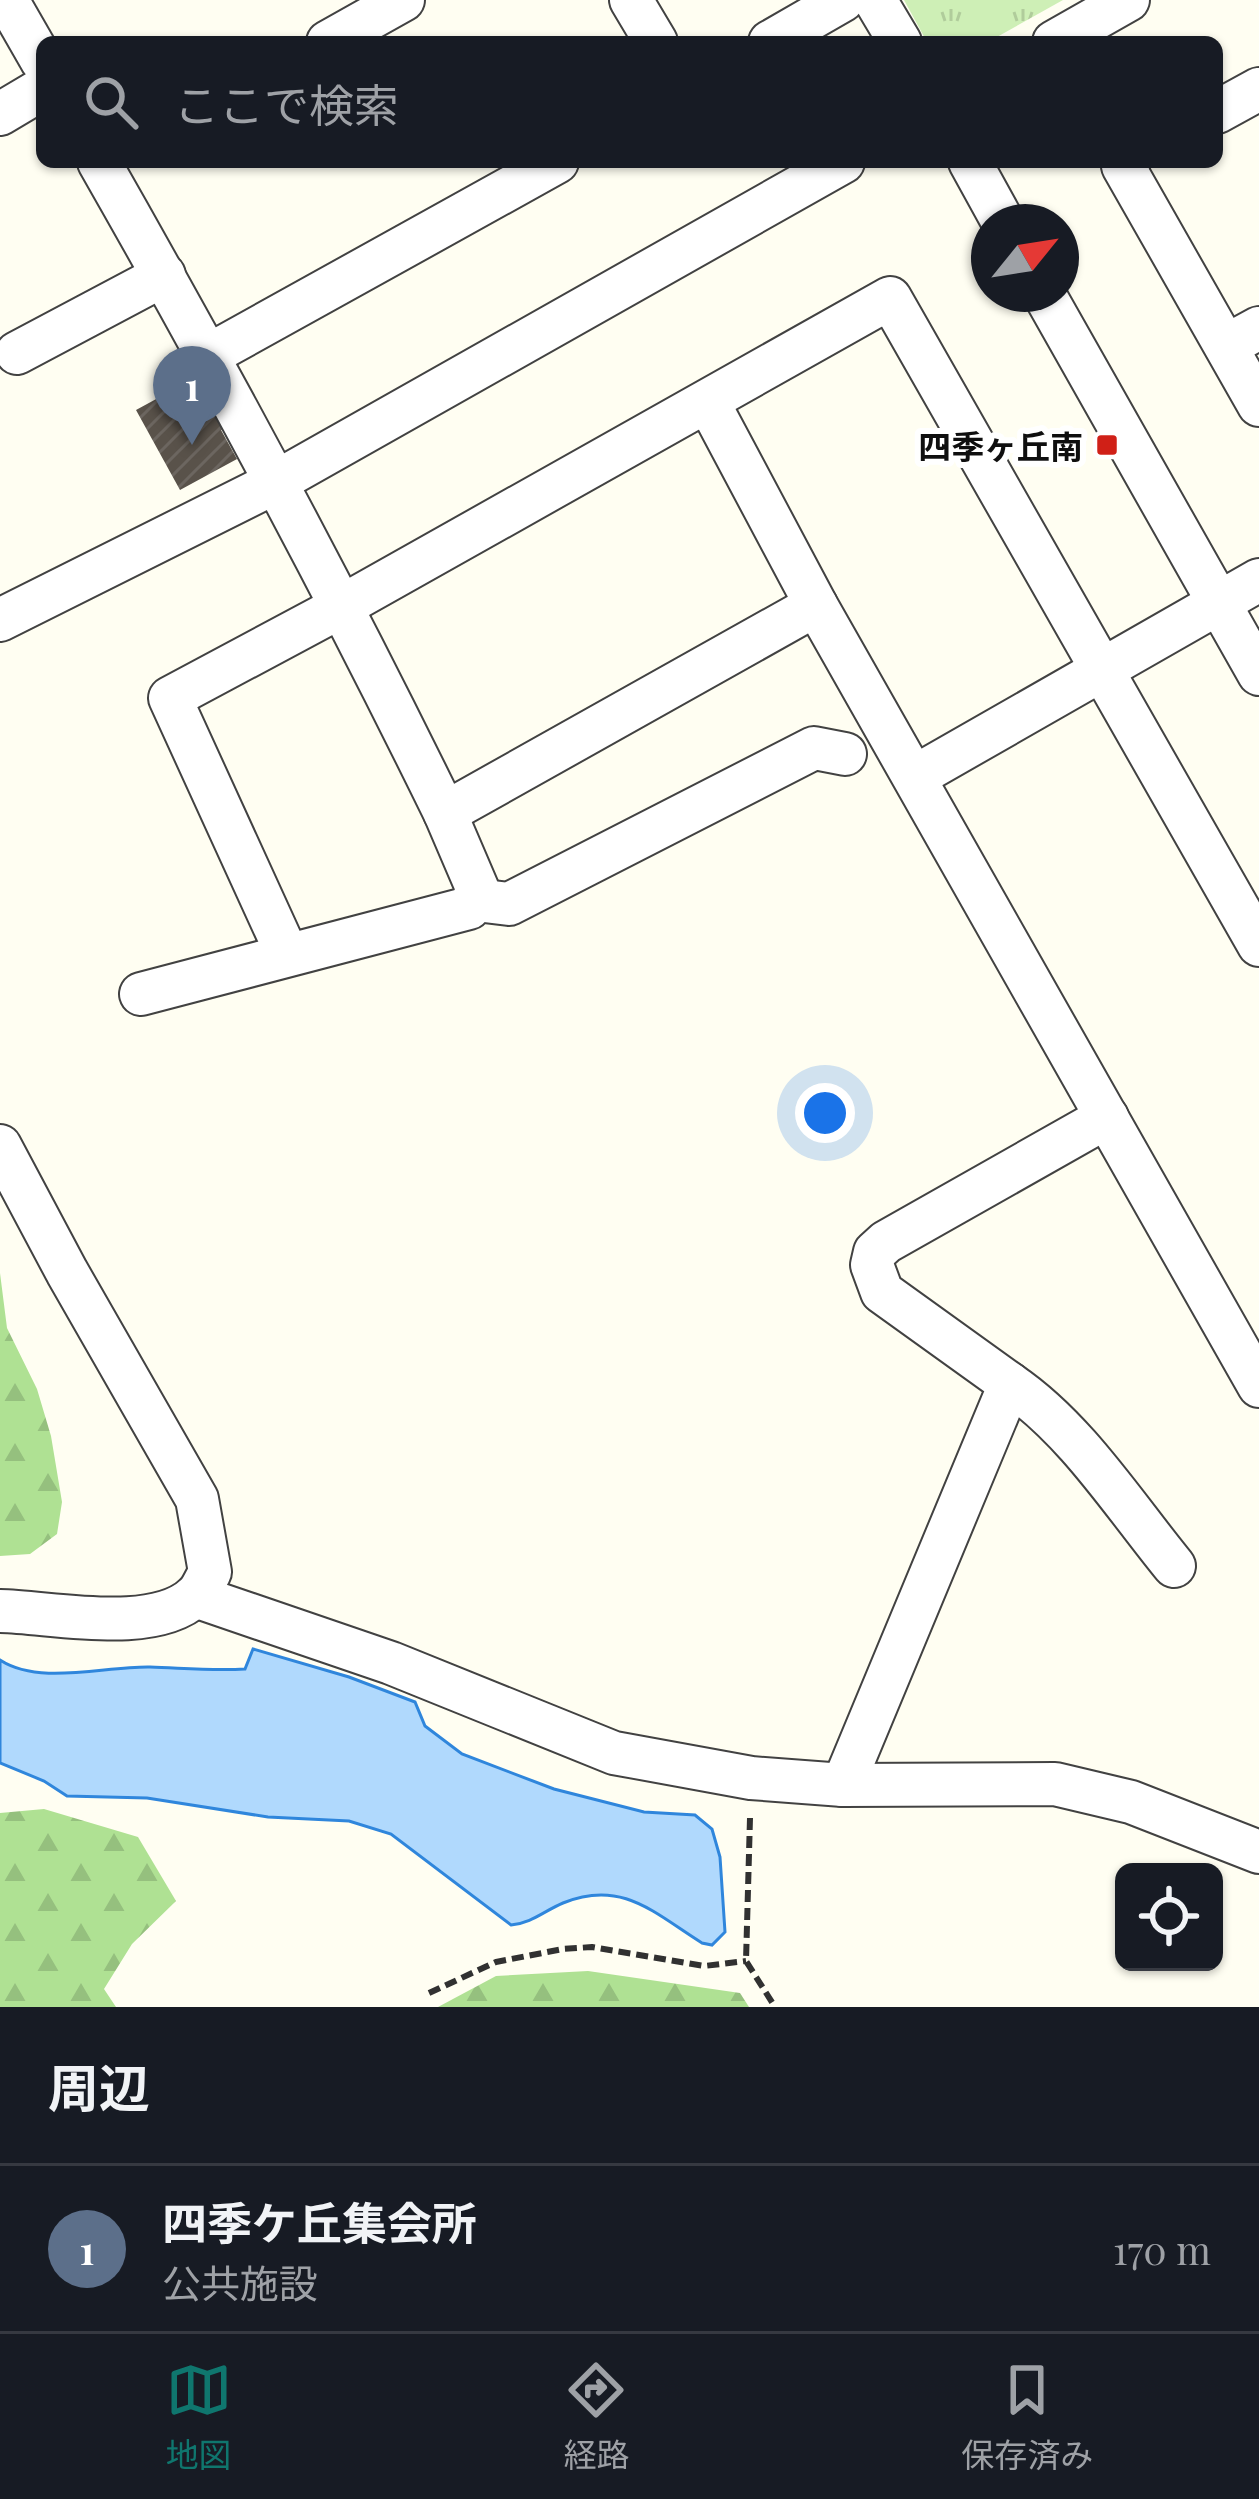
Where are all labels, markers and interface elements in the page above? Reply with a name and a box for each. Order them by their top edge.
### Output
search box [36,36,1223,168]
icon: search [78,69,144,135]
text: ここで検索 [174,73,399,133]
north arrow [971,204,1079,312]
pin: 1 [153,346,231,445]
place label: 四季ヶ丘南 [918,423,1083,467]
marker: 四季ヶ丘南 [1094,432,1120,458]
your location [795,1083,855,1143]
map controls [1115,1863,1223,1971]
button: locate [1115,1863,1223,1971]
text: 周辺 [48,2052,150,2120]
text: 四季ケ丘集会所 [162,2191,477,2251]
text: 1 [80,2223,94,2275]
text: 170 m [1113,2223,1211,2275]
text: 公共施設 [162,2256,318,2308]
tab: 地図 [166,2357,232,2477]
tab: 経路 [563,2357,629,2477]
tab: 保存済み [961,2357,1093,2477]

